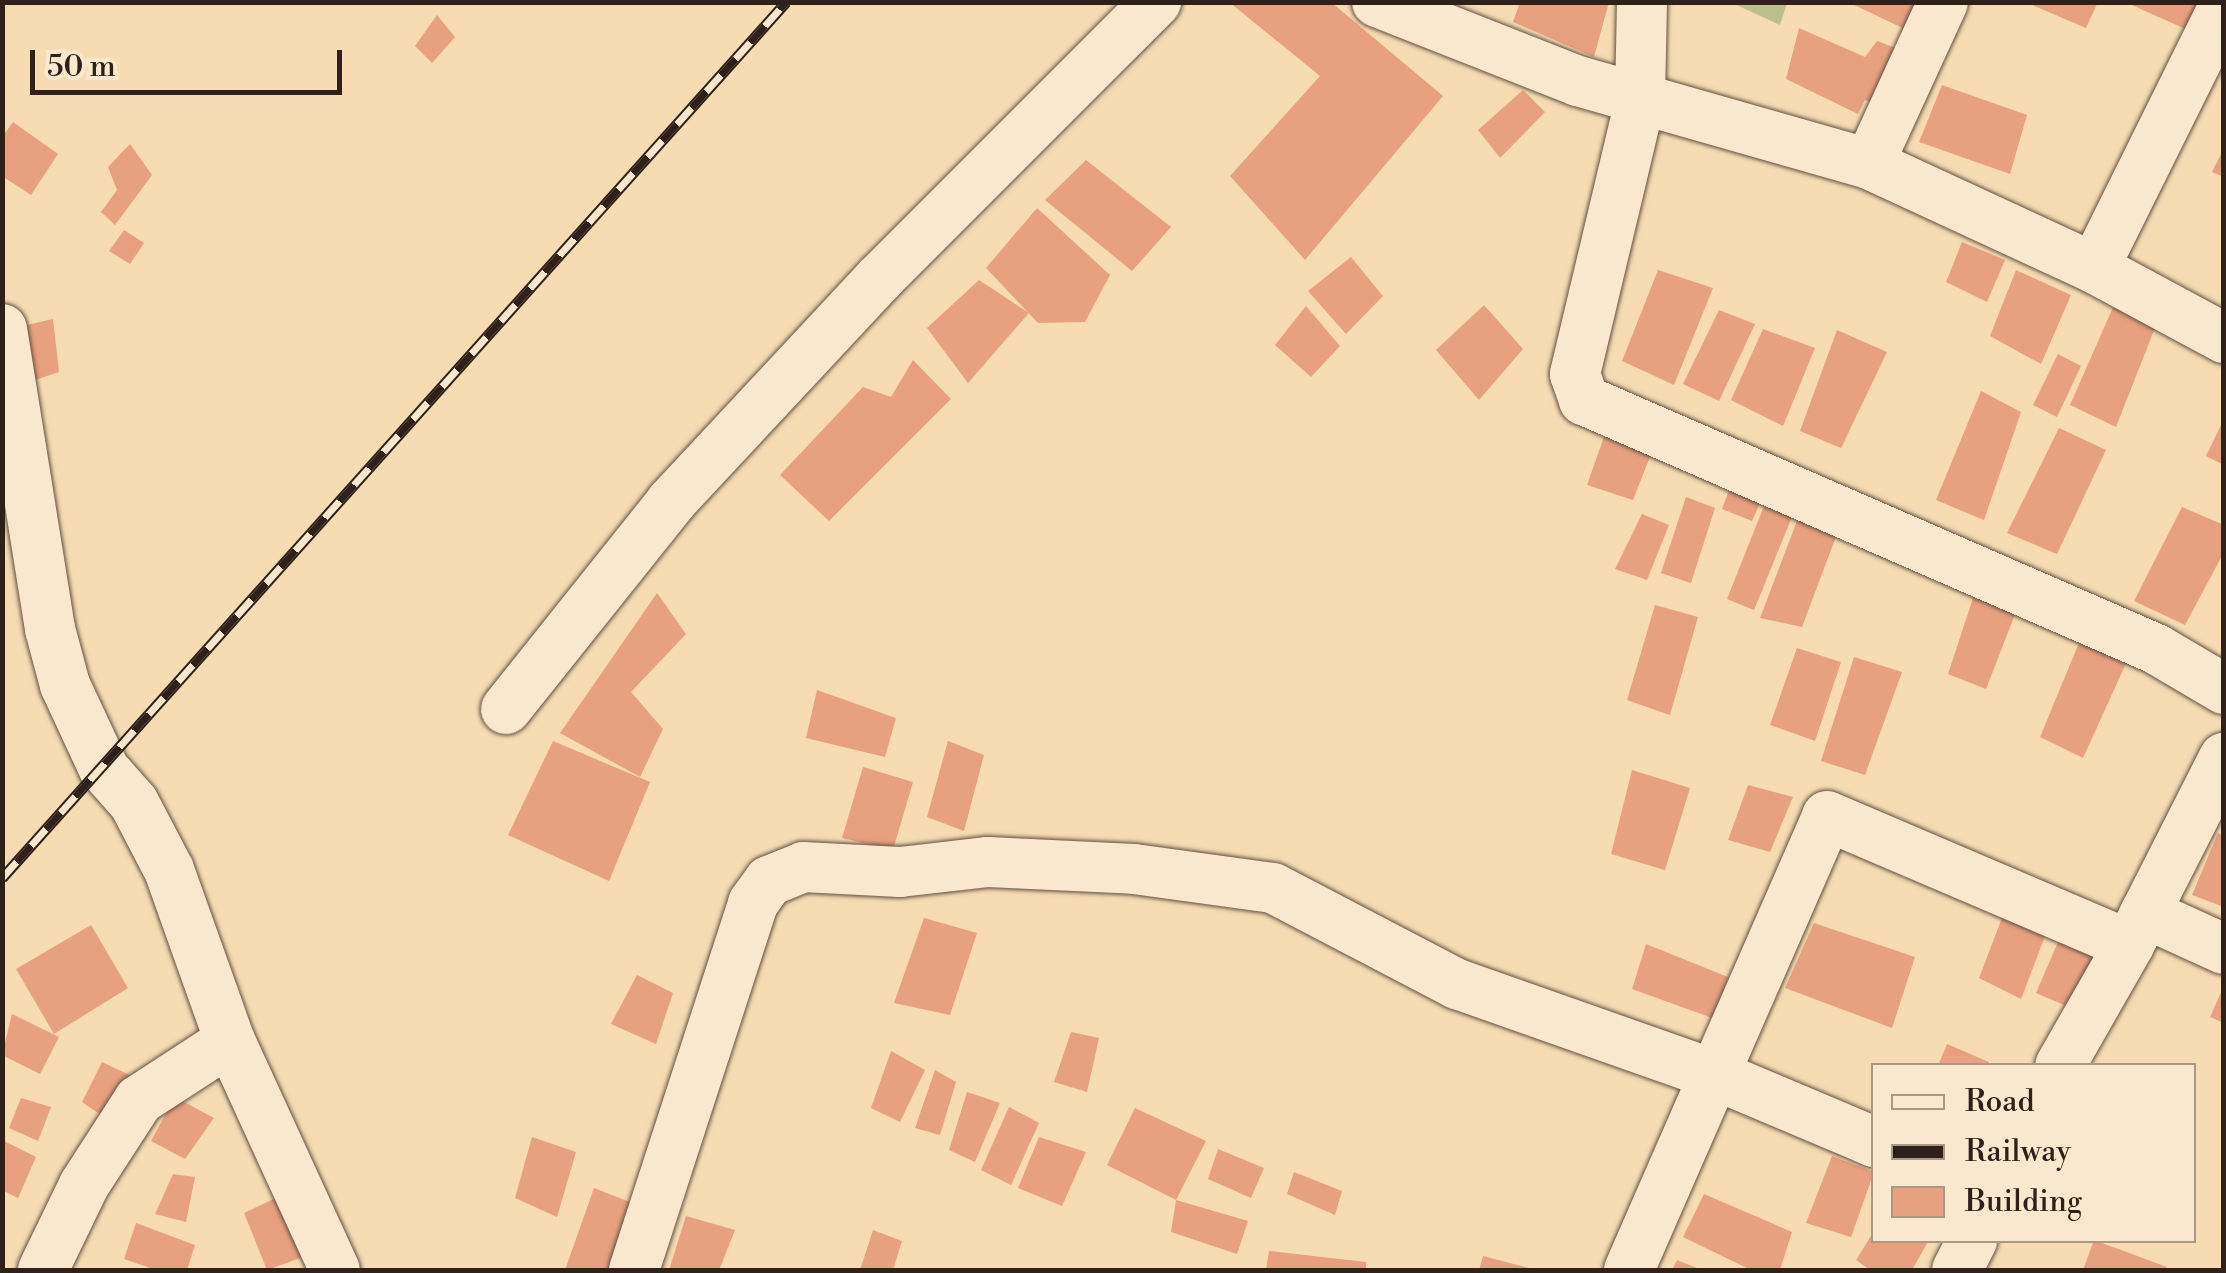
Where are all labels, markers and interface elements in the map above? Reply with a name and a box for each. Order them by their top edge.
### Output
scale bar [35,30,348,92]
text: 50 m [47,48,116,86]
legend [1871,1063,2196,1243]
text: Road [1965,1083,2035,1121]
text: Railway [1965,1133,2071,1171]
text: Building [1965,1183,2082,1221]

